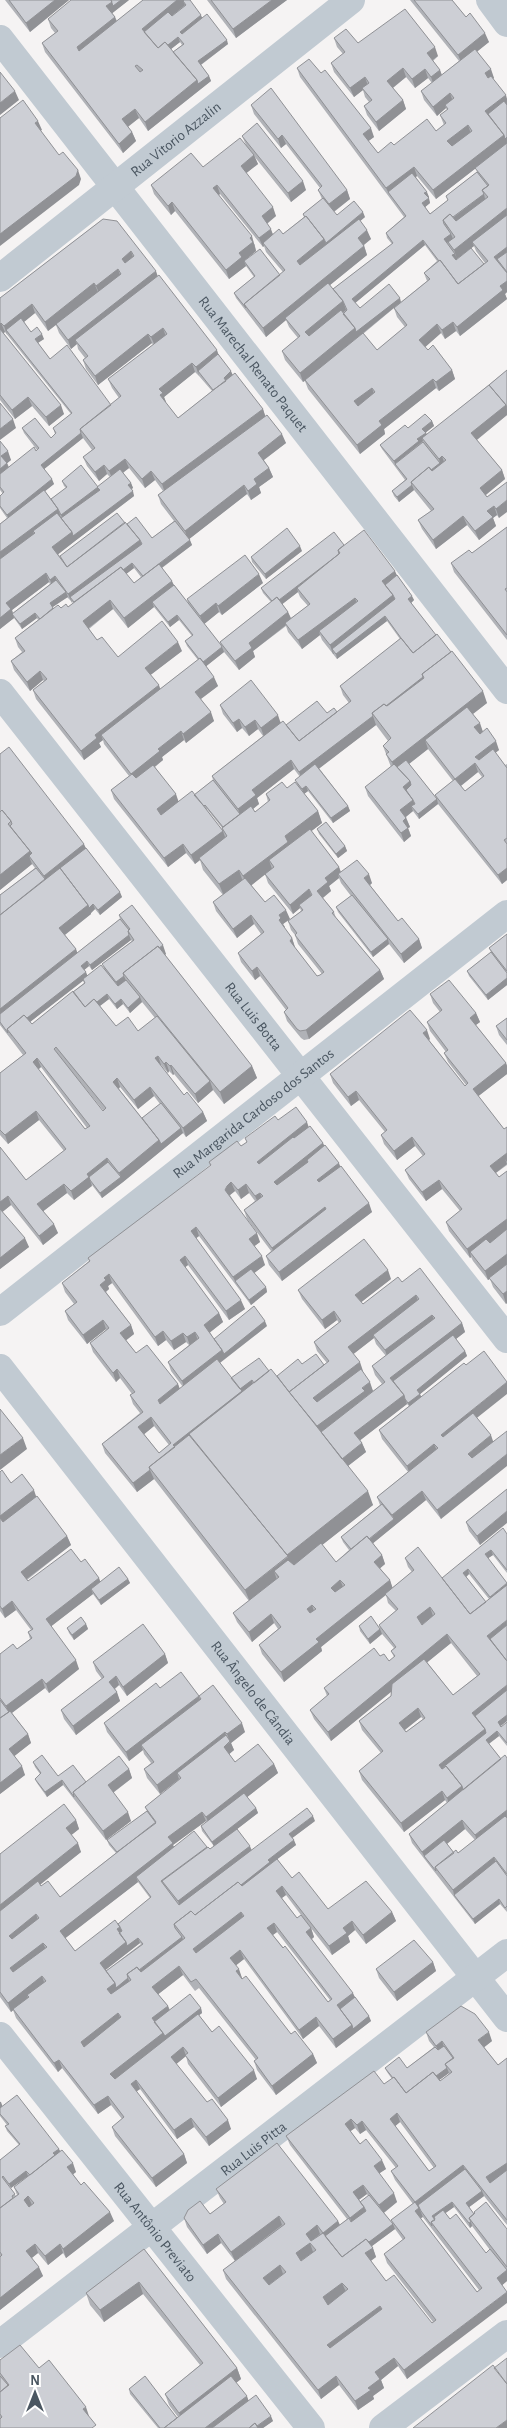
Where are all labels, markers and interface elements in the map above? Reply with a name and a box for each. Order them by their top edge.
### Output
street label: Rua Vitorio Azzalin [128,99,224,179]
street label: Rua Marechal Renato Paquet [196,293,311,435]
street label: Rua Luis Botta [222,979,285,1053]
street label: Rua Margarida Cardoso dos Santos [170,1045,337,1181]
street label: Rua Ângelo de Cândia [208,1638,298,1748]
street label: Rua Luis Pitta [218,2119,289,2179]
street label: Rua Antônio Previato [111,2179,199,2285]
north arrow [10,2368,60,2418]
text: N [30,2374,40,2388]

